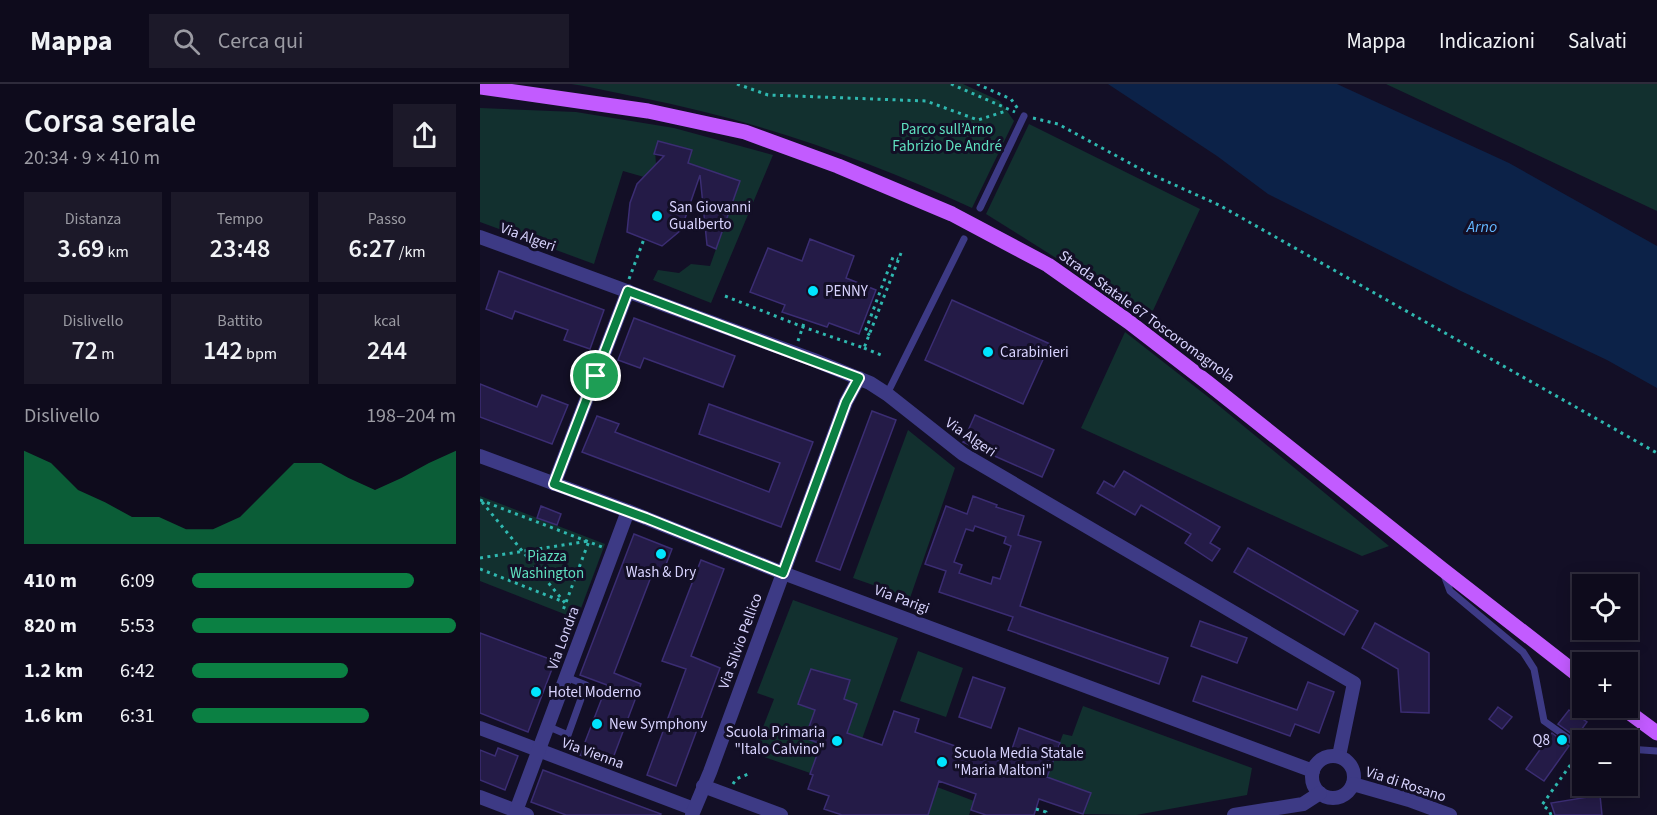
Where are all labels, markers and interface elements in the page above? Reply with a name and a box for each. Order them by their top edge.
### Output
search box [149,14,569,68]
text: Mappa [30,21,113,61]
icon: search [170,25,203,58]
text: Cerca qui [218,25,303,57]
text: Mappa [1347,26,1406,56]
text: Indicazioni [1439,26,1535,56]
text: Salvati [1568,26,1627,56]
text: Corsa serale [24,98,196,145]
button: share [393,104,456,167]
park label: Parco sull’Arno Fabrizio De André [892,119,1002,157]
text: 20:34 · 9 × 410 m [24,144,160,172]
place label: San Giovanni Gualberto [669,197,751,235]
text: Distanza [65,208,121,230]
text: Tempo [217,208,263,230]
text: Passo [368,208,406,230]
marker: San Giovanni Gualberto [650,209,664,223]
water label: Arno [1466,216,1497,238]
street label: Via Algeri [497,218,559,257]
text: 3.69 [57,230,104,267]
text: 23:48 [210,230,270,267]
text: 6:27 [348,230,396,267]
text: km [104,241,129,263]
text: /km [396,241,426,263]
street label: Strada Statale 67 Toscoromagnola [1054,245,1239,387]
place label: PENNY [825,281,869,302]
marker: PENNY [806,284,820,298]
text: Dislivello [63,310,123,332]
text: Battito [217,310,263,332]
text: kcal [374,310,400,332]
text: 72 [71,332,98,369]
text: 142 [203,332,243,369]
text: 244 [367,332,407,369]
place label: Carabinieri [1000,342,1069,363]
text: m [98,343,115,365]
text: bpm [243,343,277,365]
marker: Carabinieri [981,345,995,359]
pin [570,350,621,401]
icon: arrive [579,359,612,392]
text: Dislivello [24,402,100,430]
text: 198–204 m [366,402,456,430]
street label: Via Algeri [941,413,1000,462]
park label: Piazza Washington [510,546,584,584]
marker: Wash & Dry [654,547,668,561]
place label: Wash & Dry [626,562,696,583]
text: 410 m [24,567,77,595]
text: 6:09 [120,567,155,595]
map controls [1572,574,1638,796]
button: locate [1572,574,1638,640]
street label: Via Parigi [871,580,932,619]
street label: Via Silvio Pellico [713,590,768,692]
street label: Via Londra [542,603,585,673]
text: 820 m [24,612,77,640]
text: 5:53 [120,612,155,640]
button: + [1572,652,1638,718]
text: 1.2 km [24,657,83,685]
text: 6:42 [120,657,155,685]
place label: Hotel Moderno [548,682,641,703]
marker: Hotel Moderno [529,685,543,699]
text: 1.6 km [24,702,83,730]
text: 6:31 [120,702,155,730]
place label: New Symphony [609,714,707,735]
marker: New Symphony [590,717,604,731]
place label: Scuola Primaria "Italo Calvino" [726,722,825,760]
place label: Q8 [1533,730,1550,751]
button: − [1572,730,1638,796]
street label: Via Vienna [559,733,627,774]
marker: Q8 [1555,733,1569,747]
marker: Scuola Primaria "Italo Calvino" [830,734,844,748]
place label: Scuola Media Statale "Maria Maltoni" [954,743,1084,781]
marker: Scuola Media Statale "Maria Maltoni" [935,755,949,769]
street label: Via di Rosano [1363,762,1449,807]

